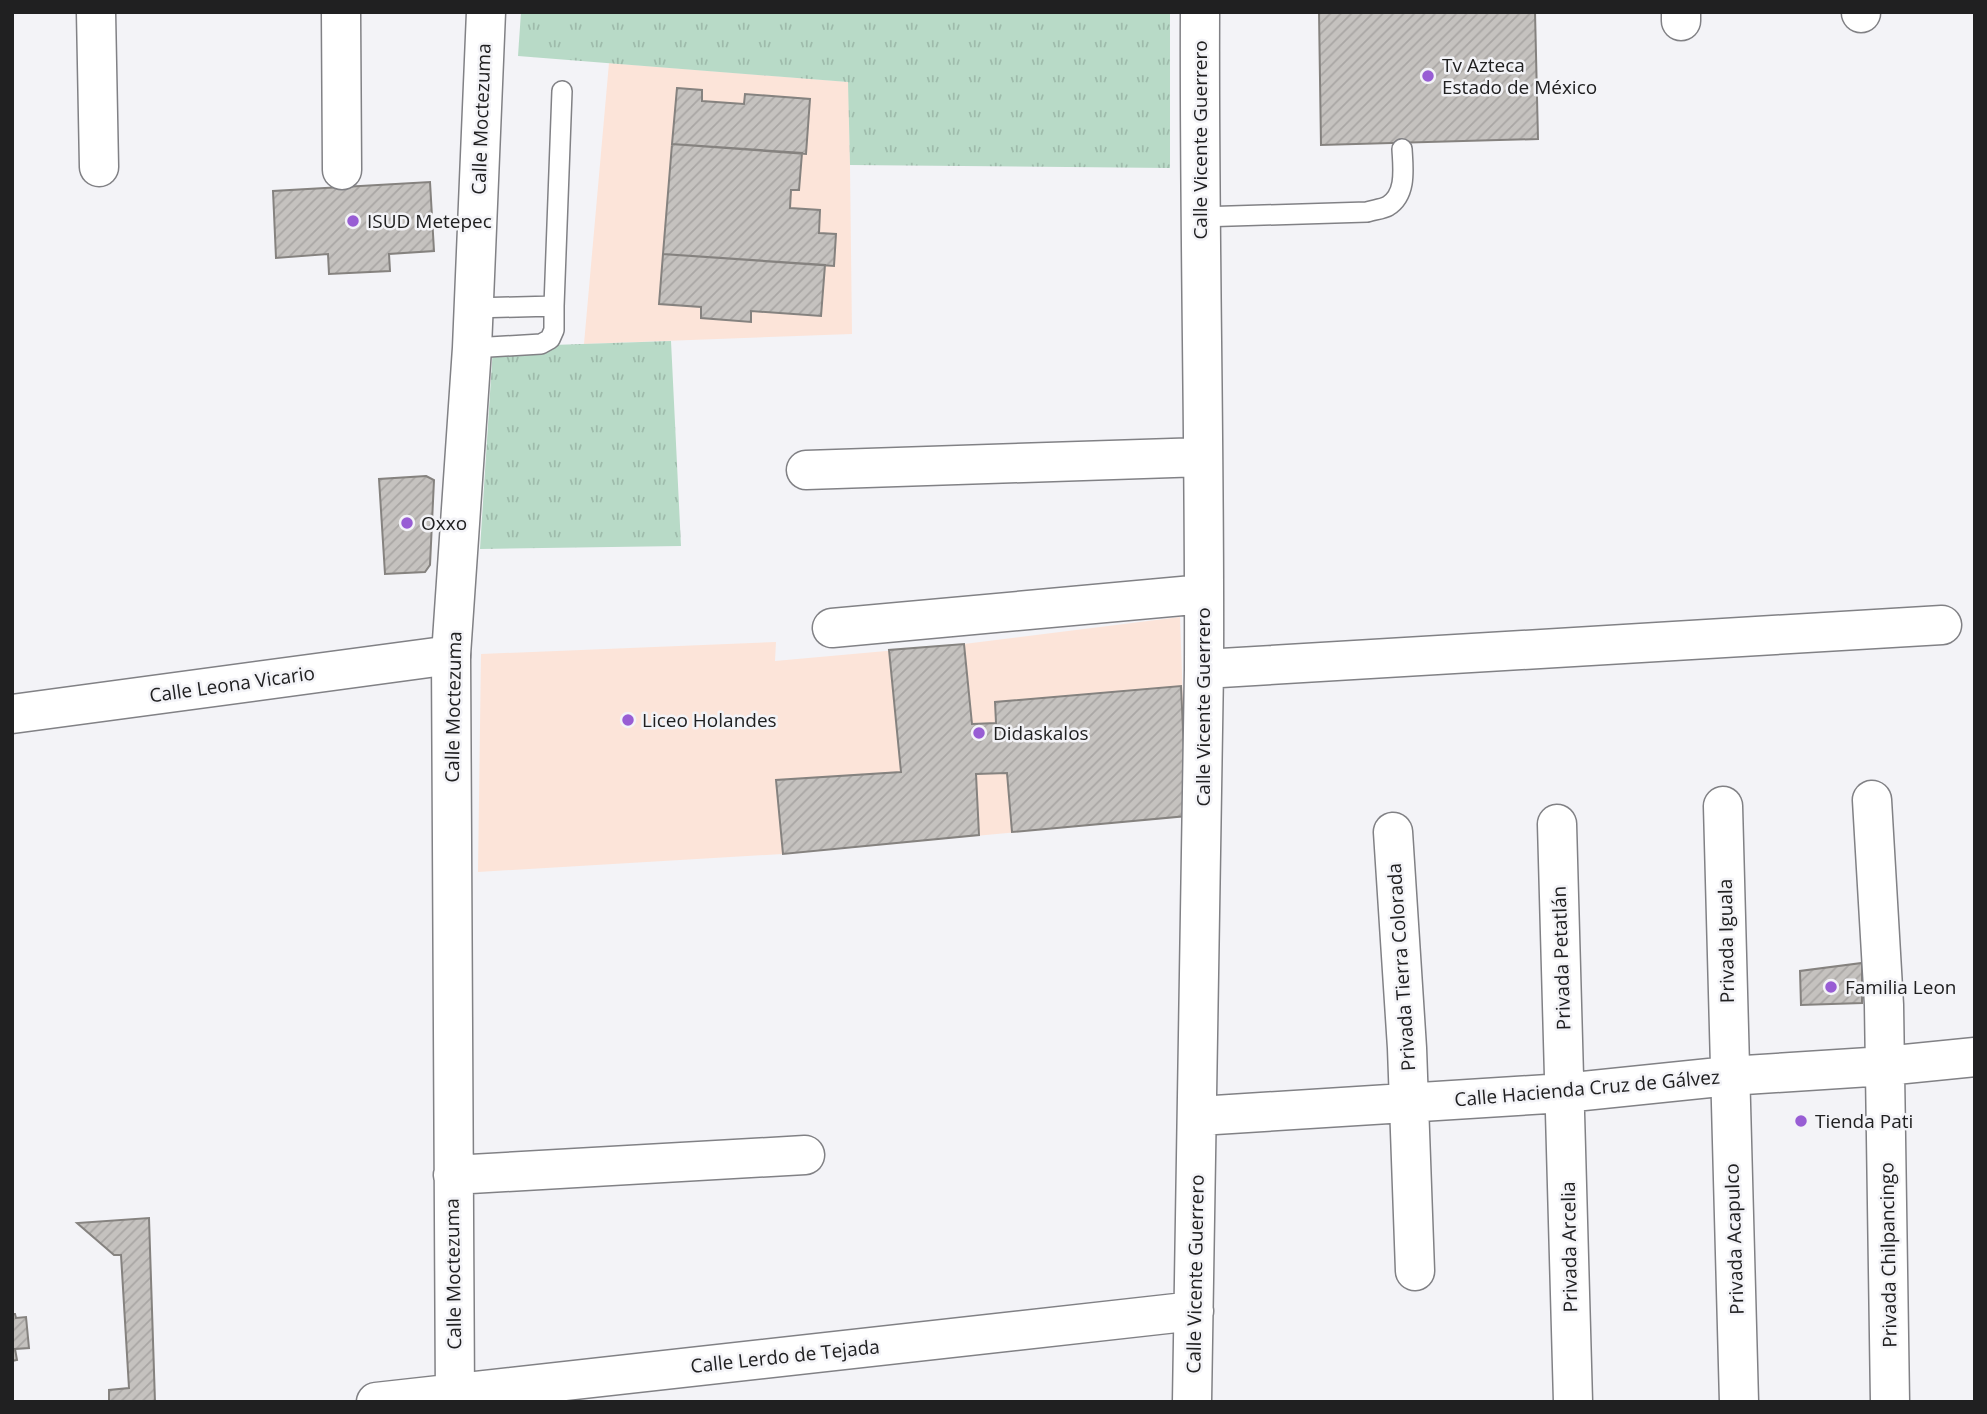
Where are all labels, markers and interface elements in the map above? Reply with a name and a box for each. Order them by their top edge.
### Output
street label: Calle Vicente Guerrero [1187,40,1213,240]
street label: Calle Moctezuma [465,43,497,195]
place label: Tv Azteca Estado de México [1442,52,1597,100]
marker: Tv Azteca Estado de México [1420,68,1436,84]
place label: ISUD Metepec [367,208,492,234]
marker: ISUD Metepec [345,213,361,229]
place label: Oxxo [421,510,467,536]
marker: Oxxo [399,515,415,531]
street label: Calle Vicente Guerrero [1190,607,1216,807]
street label: Calle Moctezuma [439,631,467,783]
street label: Calle Leona Vicario [148,660,316,708]
place label: Liceo Holandes [642,707,777,733]
marker: Liceo Holandes [620,712,636,728]
place label: Didaskalos [993,720,1089,746]
marker: Didaskalos [971,725,987,741]
street label: Privada Tierra Colorada [1381,862,1421,1072]
street label: Privada Iguala [1712,879,1740,1003]
street label: Privada Petatlán [1545,885,1577,1031]
place label: Familia Leon [1845,974,1957,1000]
marker: Familia Leon [1823,979,1839,995]
street label: Calle Hacienda Cruz de Gálvez [1453,1063,1721,1113]
place label: Tienda Pati [1815,1108,1913,1134]
marker: Tienda Pati [1793,1113,1809,1129]
street label: Privada Chilpancingo [1873,1162,1903,1348]
street label: Privada Acapulco [1718,1163,1750,1315]
street label: Calle Vicente Guerrero [1180,1174,1210,1374]
street label: Privada Arcelia [1555,1181,1583,1313]
street label: Calle Moctezuma [439,1198,467,1350]
street label: Calle Lerdo de Tejada [689,1333,881,1379]

